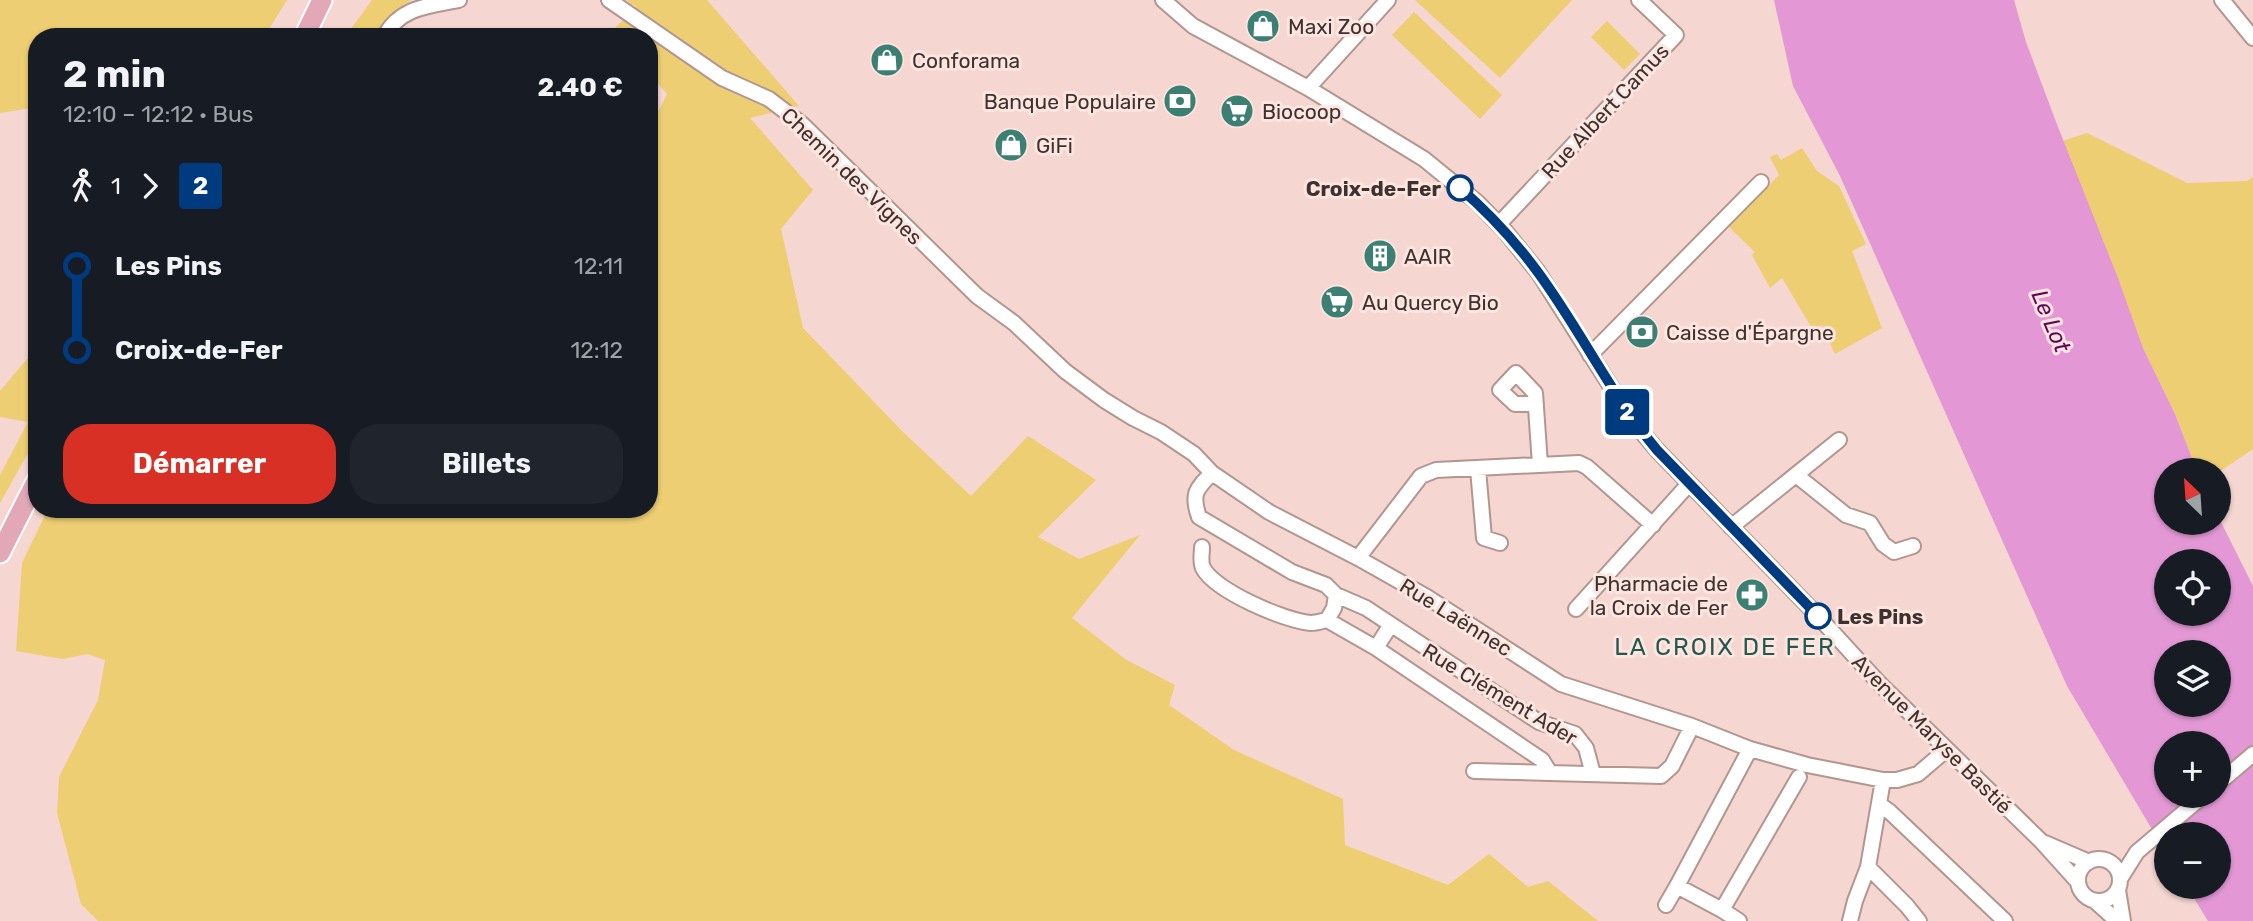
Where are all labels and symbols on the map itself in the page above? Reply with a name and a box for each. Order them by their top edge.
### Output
shop icon: Maxi Zoo [1244,7,1282,45]
place label: Maxi Zoo [1288,14,1374,39]
street label: Rue Albert Camus [1536,38,1674,184]
shop icon: Conforama [868,41,906,79]
place label: Conforama [912,48,1020,73]
bank icon: Banque Populaire [1161,82,1199,120]
place label: Banque Populaire [984,89,1156,114]
supermarket icon: Biocoop [1218,92,1256,130]
place label: Biocoop [1262,99,1341,124]
street label: Chemin des Vignes [776,102,928,250]
shop icon: GiFi [992,126,1030,164]
place label: GiFi [1036,133,1073,158]
marker: Croix-de-Fer [1447,175,1473,201]
place label: Croix-de-Fer [1306,176,1441,201]
building icon: AAIR [1361,237,1399,275]
place label: AAIR [1404,244,1452,269]
supermarket icon: Au Quercy Bio [1318,283,1356,321]
water label: Le Lot [2025,285,2077,358]
place label: Au Quercy Bio [1362,290,1499,315]
bank icon: Caisse d'Épargne [1623,313,1661,351]
place label: Caisse d'Épargne [1666,320,1834,345]
line badge: 2 [1604,389,1650,435]
north arrow [2154,458,2231,536]
place label: Pharmacie de la Croix de Fer [1590,571,1728,620]
street label: Rue Laënnec [1395,573,1517,661]
pharmacy icon: Pharmacie de la Croix de Fer [1733,576,1771,614]
marker: Les Pins [1805,603,1831,629]
place label: Les Pins [1837,604,1923,629]
district label: LA CROIX DE FER [1614,633,1836,661]
street label: Rue Clément Ader [1418,638,1582,750]
street label: Avenue Maryse Bastié [1847,649,2017,819]

